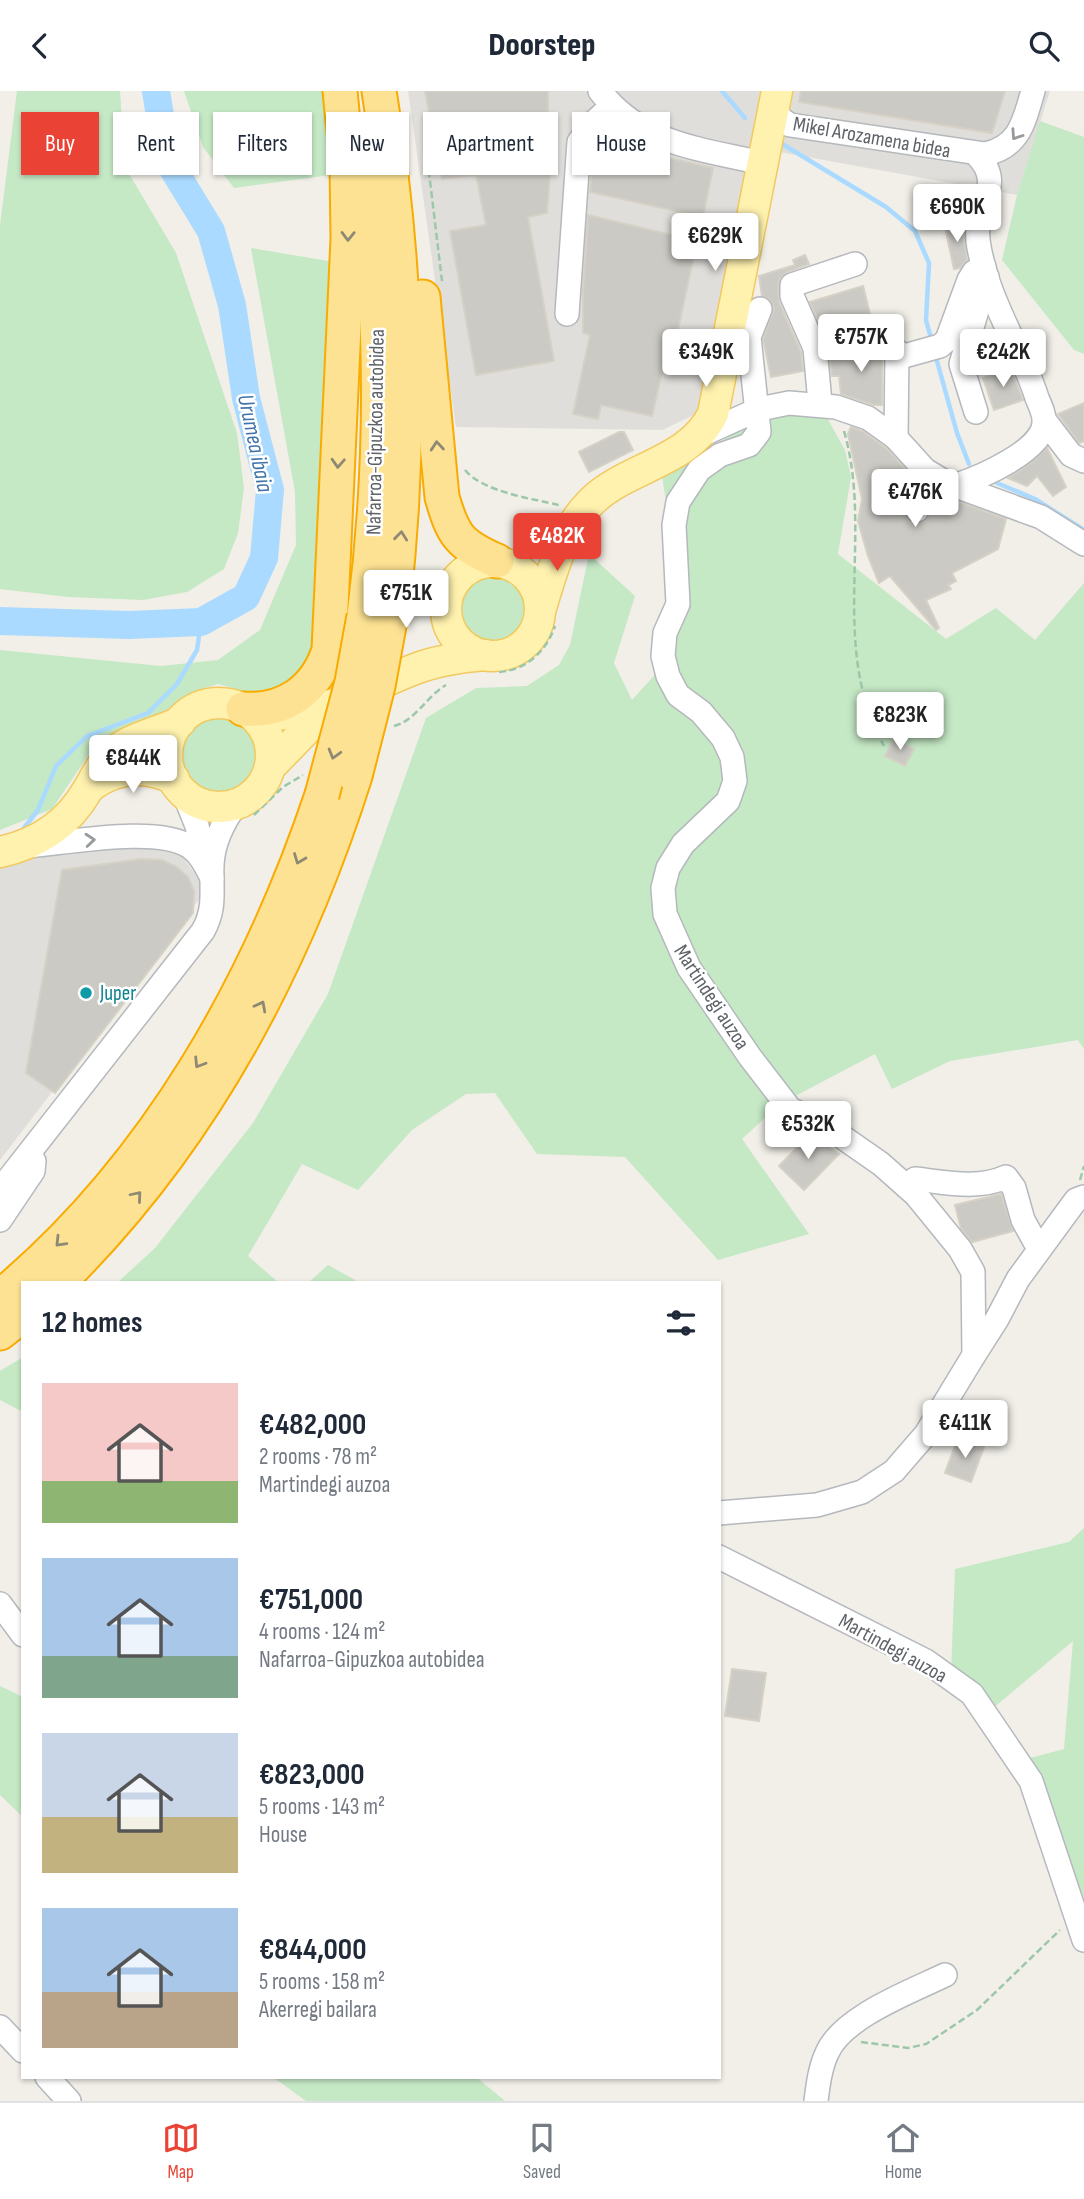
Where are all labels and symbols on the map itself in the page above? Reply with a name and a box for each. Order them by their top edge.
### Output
street label: Mikel Arozamena bidea [791,111,952,164]
one-way arrow [1012,127,1024,140]
pin: €690K [908,185,1006,244]
pin: €629K [666,213,764,273]
one-way arrow [340,231,356,241]
pin: €757K [812,315,910,374]
street label: Nafarroa-Gipuzkoa autobidea [361,329,390,535]
pin: €349K [657,329,755,389]
pin: €242K [954,329,1052,389]
water label: Urumea ibaia [231,392,279,496]
one-way arrow [430,440,445,451]
one-way arrow [331,458,346,469]
pin: €476K [866,469,964,529]
pin: €482K [508,513,606,573]
one-way arrow [393,530,408,541]
pin: €751K [357,571,455,630]
pin: €823K [851,693,949,752]
pin: €844K [84,735,182,795]
one-way arrow [327,748,342,760]
one-way arrow [84,833,96,848]
one-way arrow [293,852,307,865]
street label: Martindegi auzoa [668,940,755,1054]
place label: Juper [99,981,136,1006]
marker: Juper [78,985,94,1001]
one-way arrow [253,1001,266,1013]
one-way arrow [195,1055,208,1068]
pin: €532K [759,1101,857,1161]
one-way arrow [129,1192,141,1205]
one-way arrow [55,1234,68,1247]
pin: €411K [916,1401,1014,1460]
street label: Martindegi auzoa [834,1608,951,1688]

